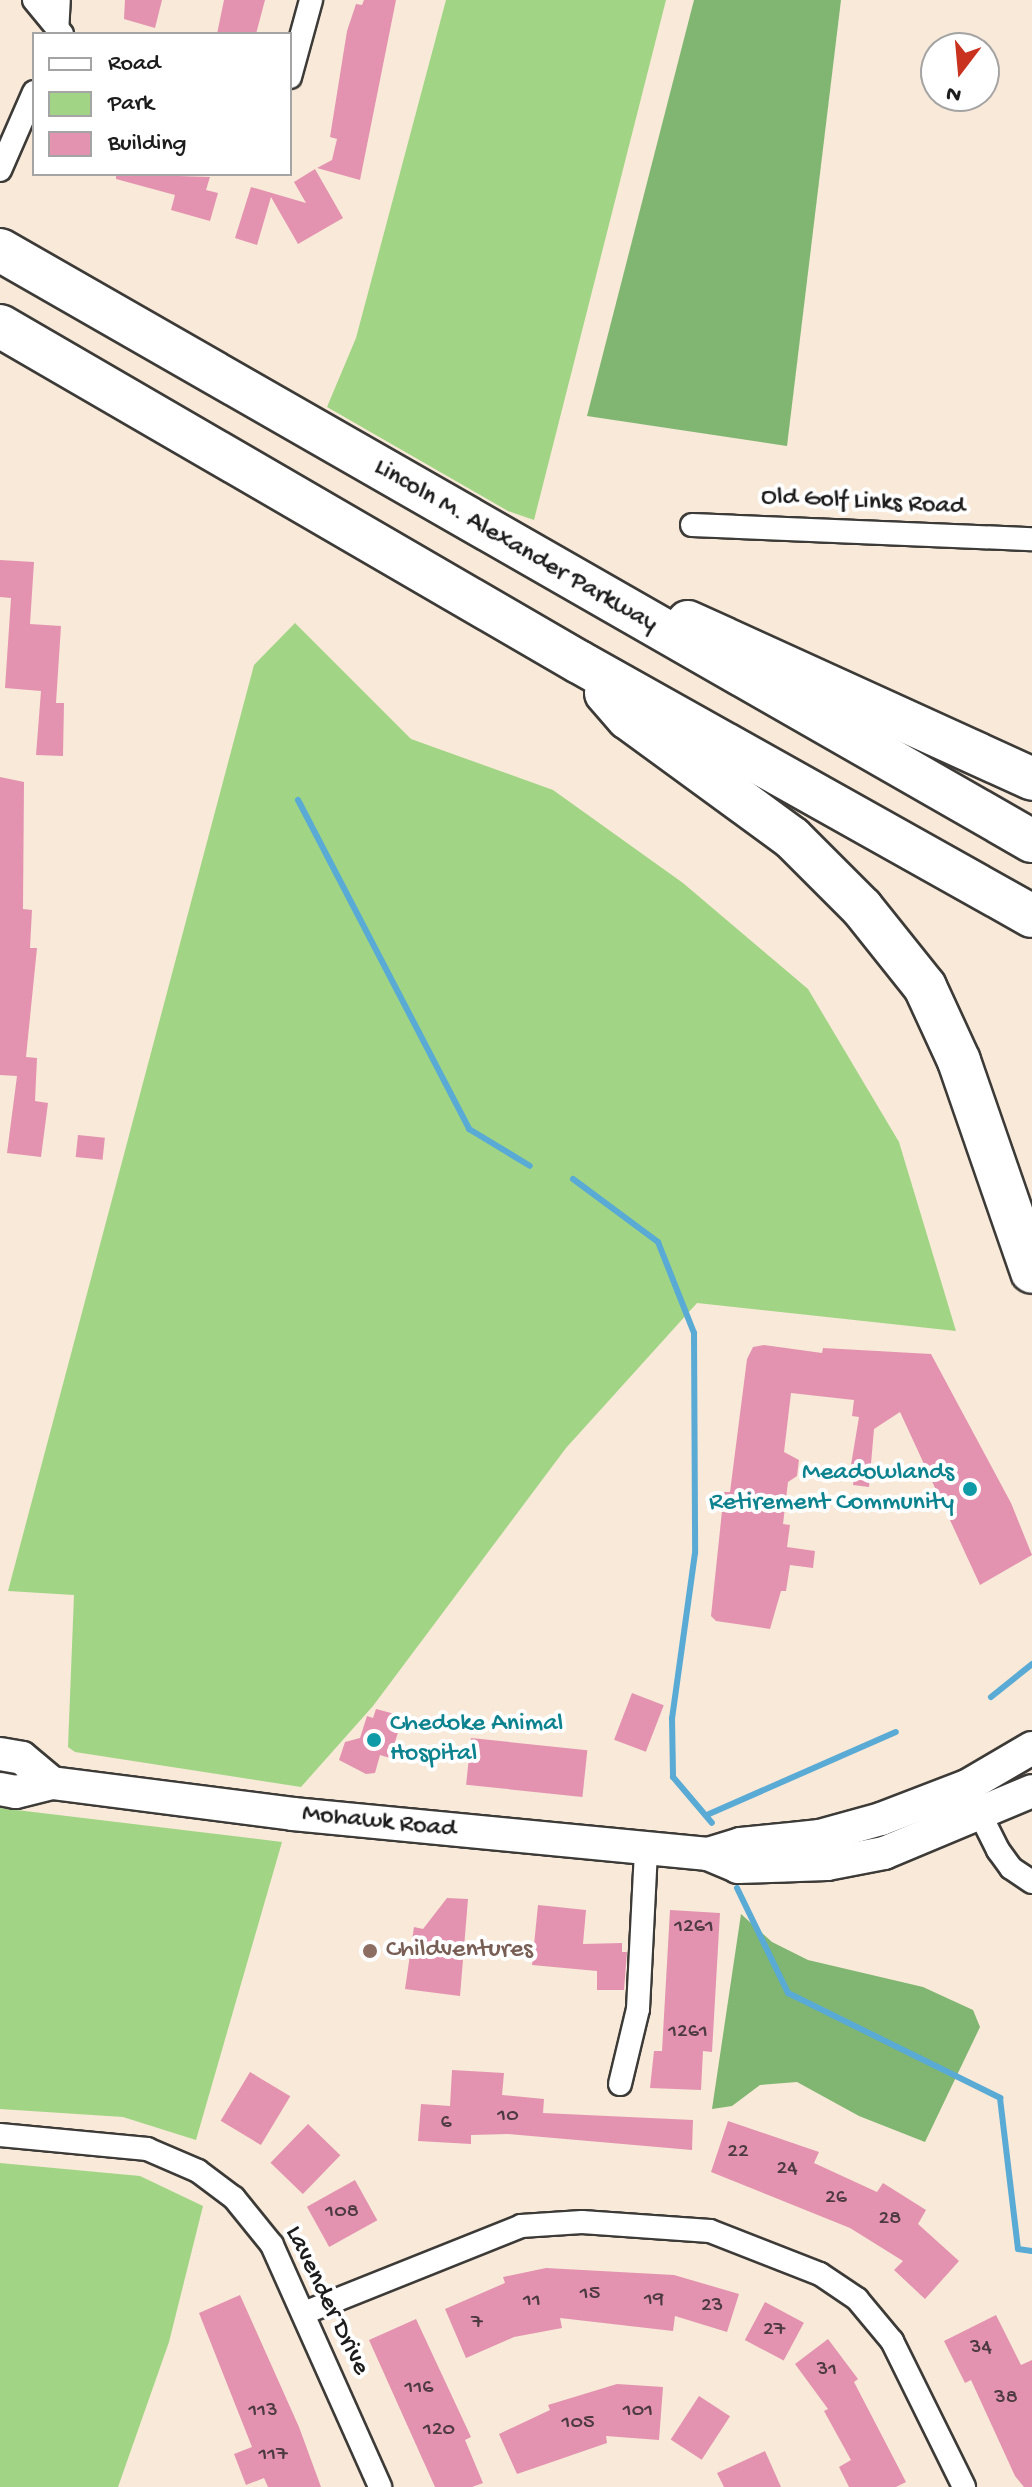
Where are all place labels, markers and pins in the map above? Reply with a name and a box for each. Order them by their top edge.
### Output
place label: Meadowlands Retirement Community [709,1458,954,1520]
marker: Meadowlands Retirement Community [961,1480,979,1498]
place label: Chedoke Animal Hospital [390,1709,563,1770]
marker: Chedoke Animal Hospital [365,1731,383,1749]
place label: Childventures [386,1935,533,1967]
marker: Childventures [361,1942,379,1960]

